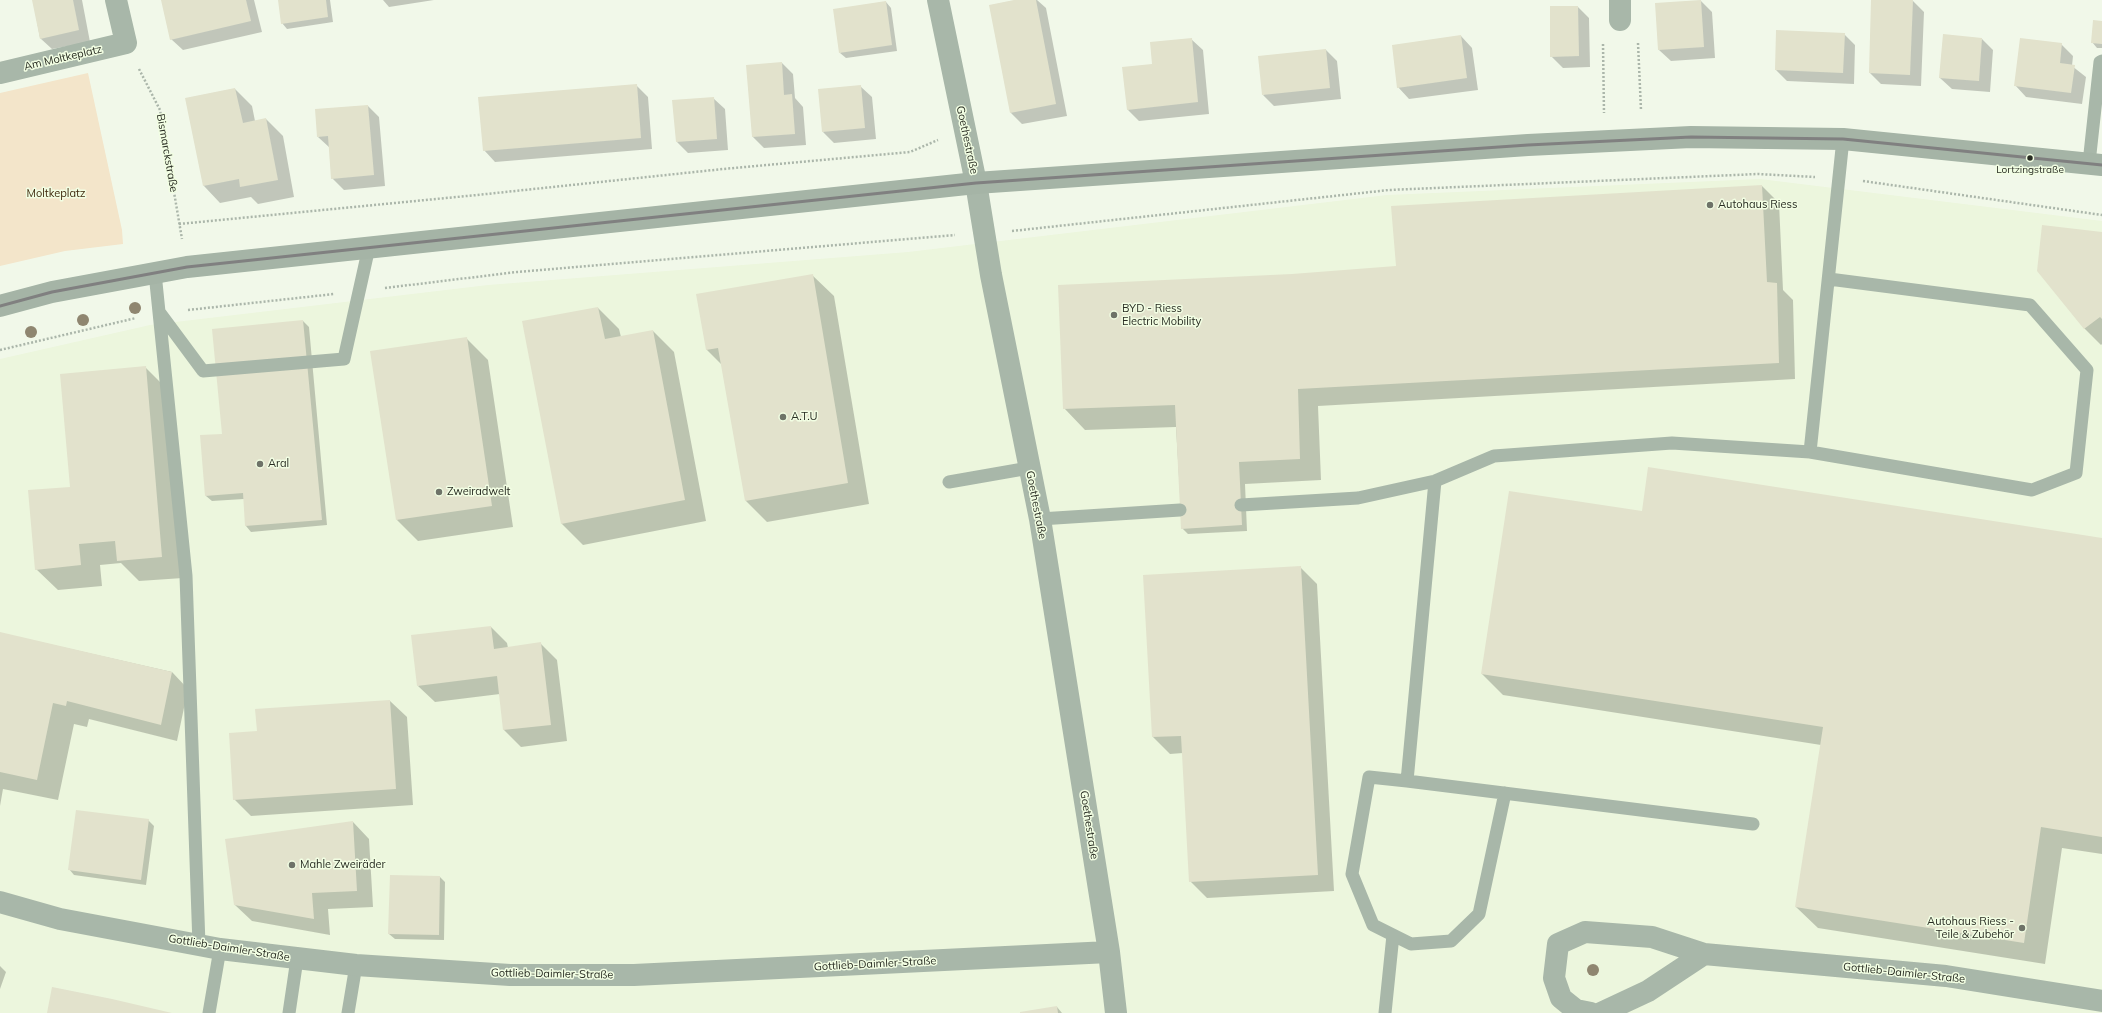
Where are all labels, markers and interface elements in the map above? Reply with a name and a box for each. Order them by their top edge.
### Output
street label: Am Moltkeplatz [23,43,103,73]
street label: Goethestraße [953,105,981,175]
street label: Bismarckstraße [154,113,180,193]
marker: Lortzingstraße [2025,153,2035,163]
place label: Lortzingstraße [1996,164,2064,176]
park label: Moltkeplatz [26,187,86,201]
place label: Autohaus Riess [1718,198,1797,212]
marker: Autohaus Riess [1705,200,1715,210]
place label: BYD - Riess Electric Mobility [1122,302,1201,328]
marker: BYD - Riess Electric Mobility [1109,310,1119,320]
place label: A.T.U [791,410,817,424]
marker: A.T.U [778,412,788,422]
place label: Aral [268,457,289,471]
marker: Aral [255,459,265,469]
street label: Goethestraße [1023,470,1049,540]
place label: Zweiradwelt [447,485,510,499]
marker: Zweiradwelt [434,487,444,497]
street label: Goethestraße [1077,790,1101,860]
place label: Mahle Zweiräder [300,858,385,872]
marker: Mahle Zweiräder [287,860,297,870]
place label: Autohaus Riess - Teile & Zubehör [1927,915,2014,941]
marker: Autohaus Riess - Teile & Zubehör [2017,923,2027,933]
street label: Gottlieb-Daimler-Straße [167,932,291,964]
street label: Gottlieb-Daimler-Straße [813,954,937,974]
street label: Gottlieb-Daimler-Straße [1842,960,1966,986]
street label: Gottlieb-Daimler-Straße [491,966,613,982]

